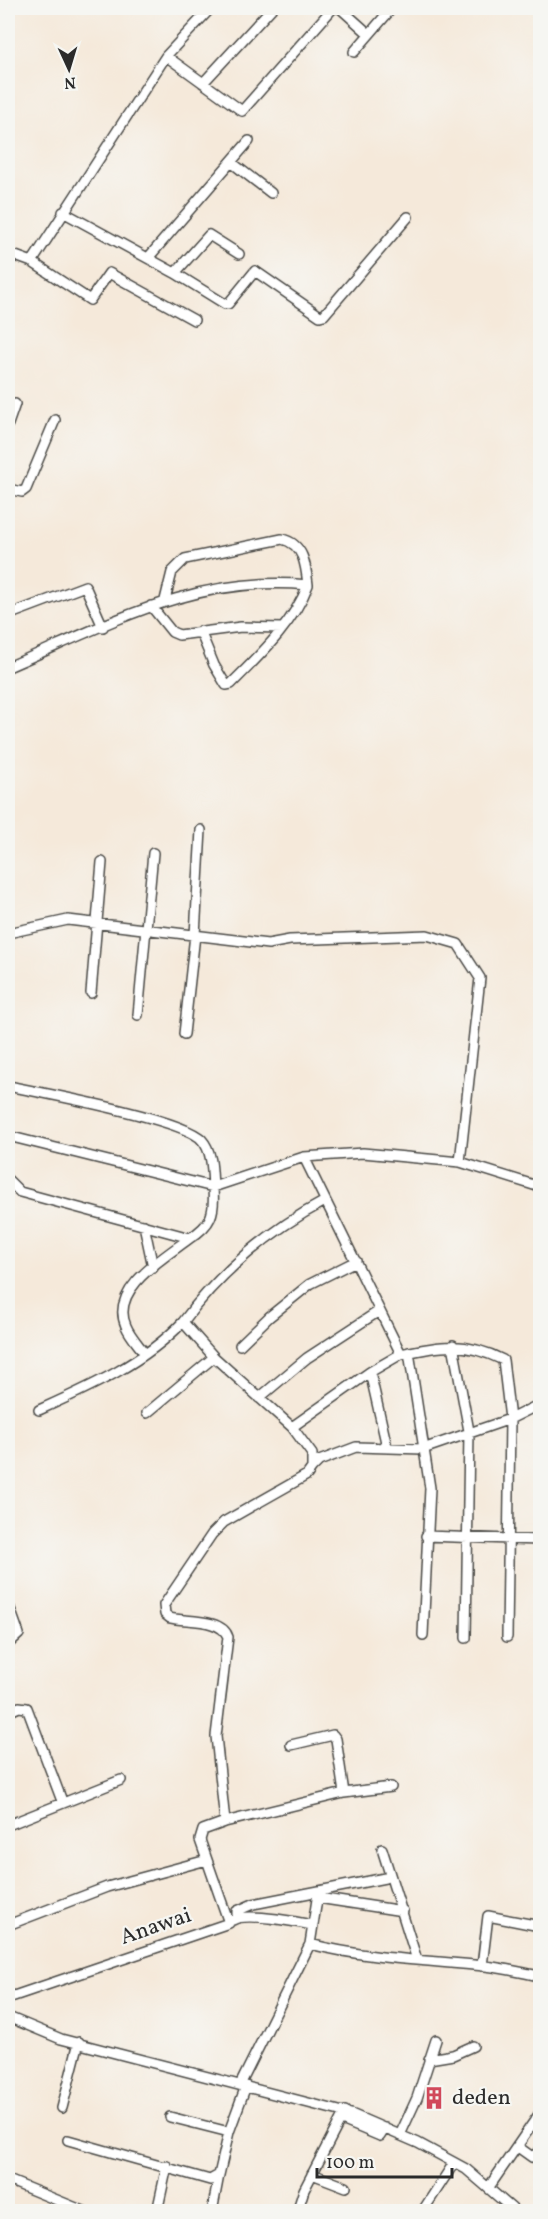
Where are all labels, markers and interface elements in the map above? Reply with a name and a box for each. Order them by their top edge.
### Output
north arrow [39,39,99,99]
text: N [63,71,76,93]
street label: Anawai [116,1900,196,1954]
place label: deden [452,2083,511,2114]
building icon: deden [421,2085,447,2111]
scale bar [317,2141,452,2179]
text: 100 m [326,2151,375,2176]

